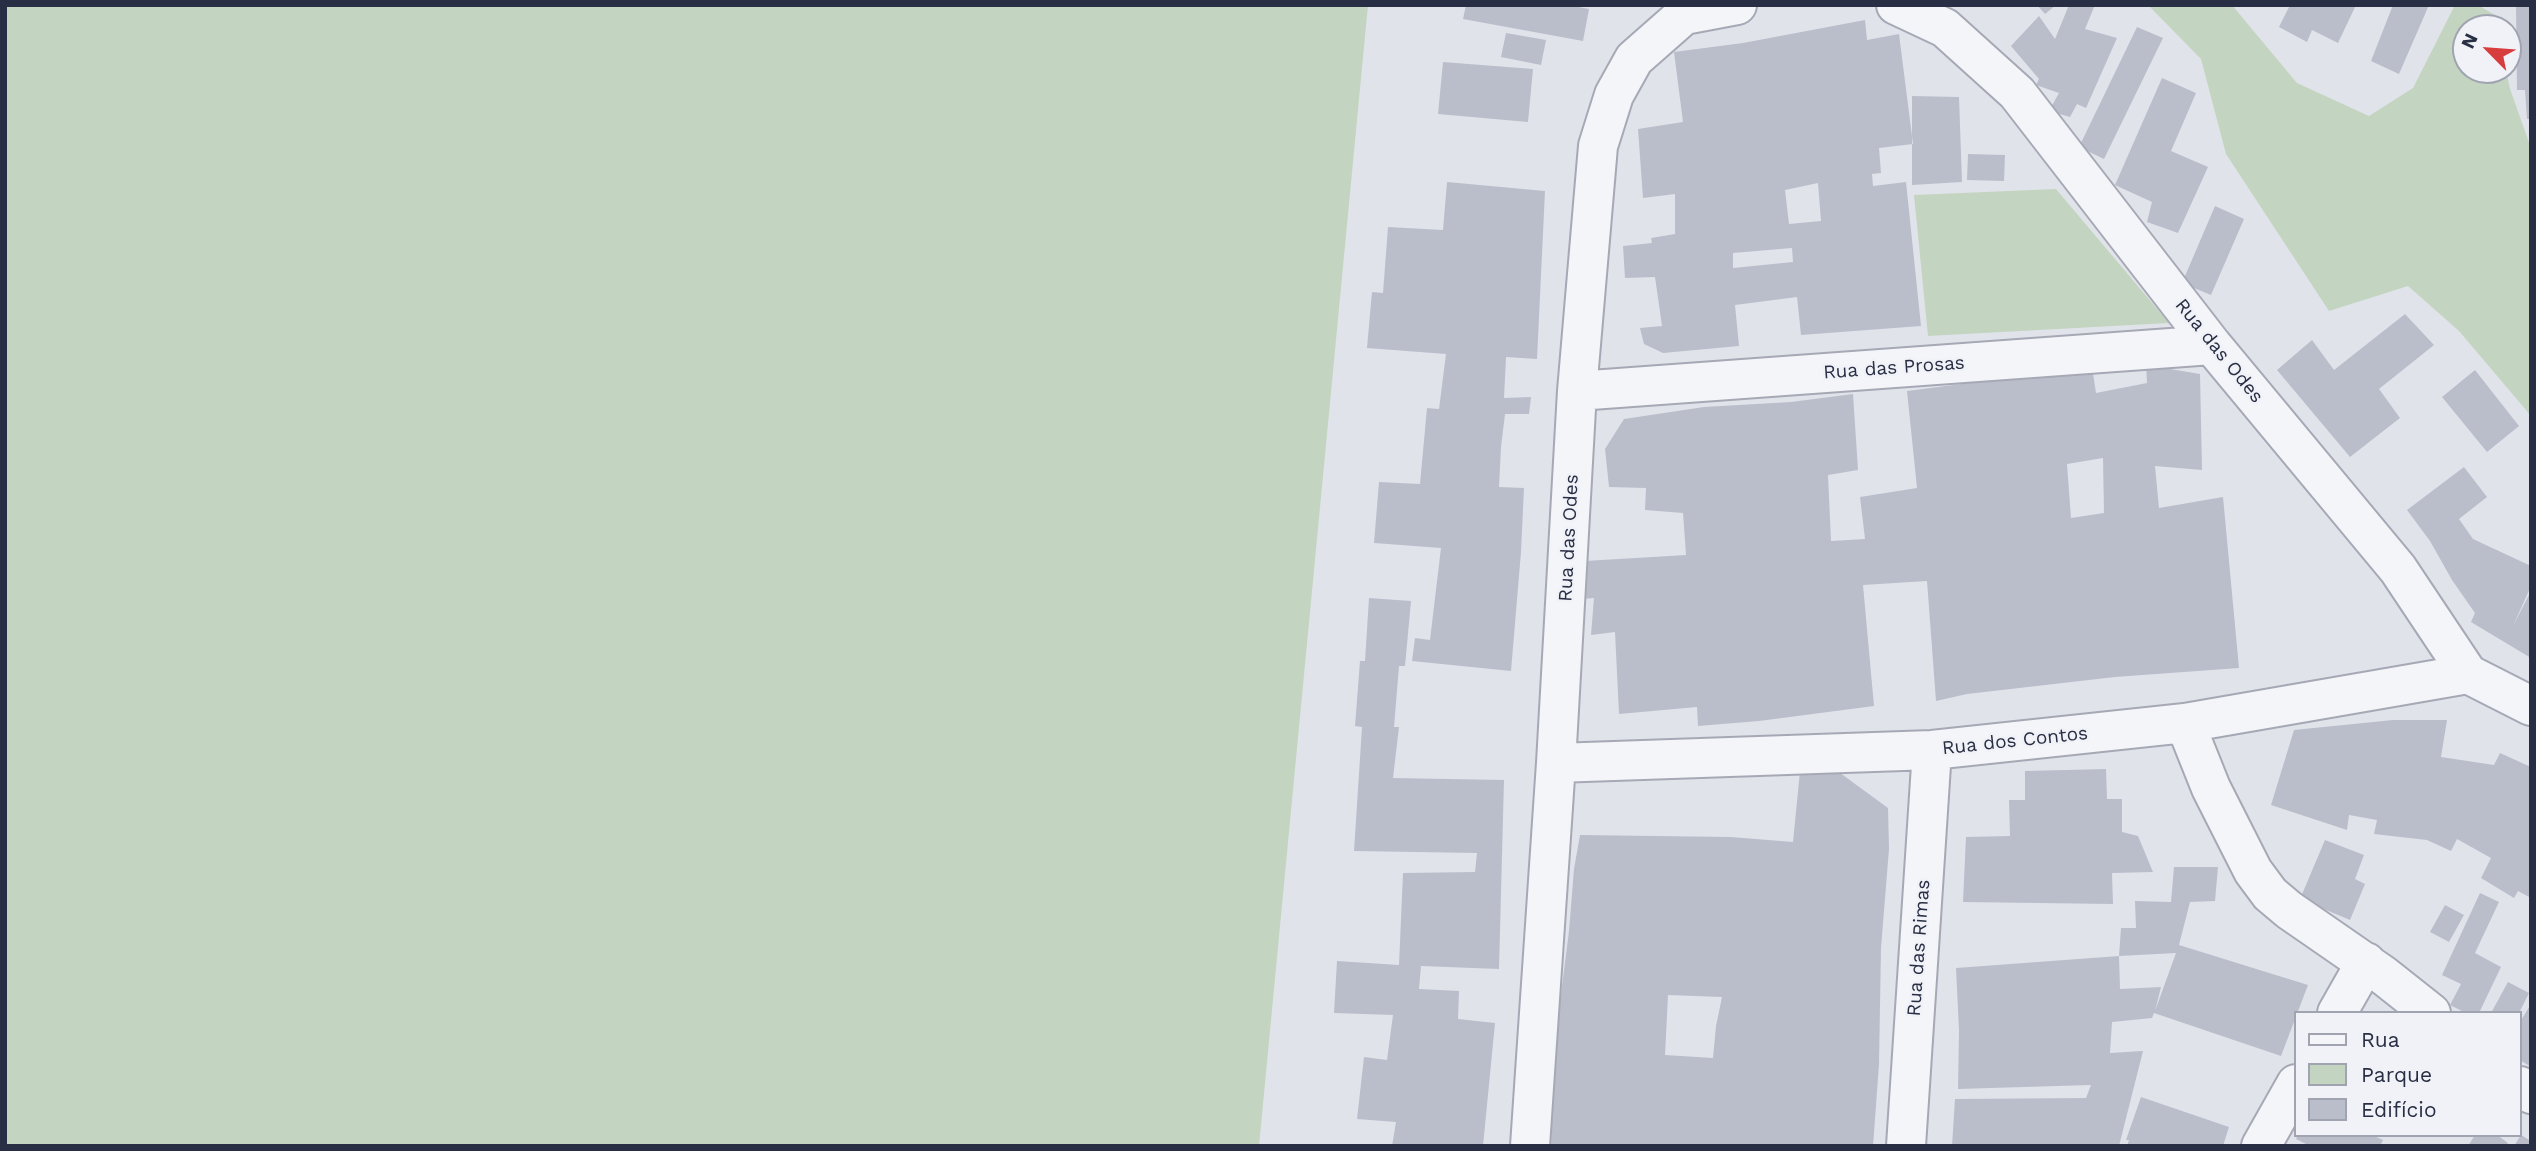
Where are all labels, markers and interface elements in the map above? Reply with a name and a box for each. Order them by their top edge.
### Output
north arrow [2452,14,2522,84]
text: N [2456,30,2483,52]
street label: Rua das Odes [2170,294,2268,408]
street label: Rua das Prosas [1822,352,1966,384]
street label: Rua das Odes [1554,474,1584,602]
street label: Rua dos Contos [1941,722,2089,760]
street label: Rua das Rimas [1903,879,1935,1017]
legend [2294,1011,2522,1137]
text: Rua [2361,1027,2400,1052]
text: Parque [2361,1062,2432,1087]
text: Edifício [2361,1097,2437,1122]

